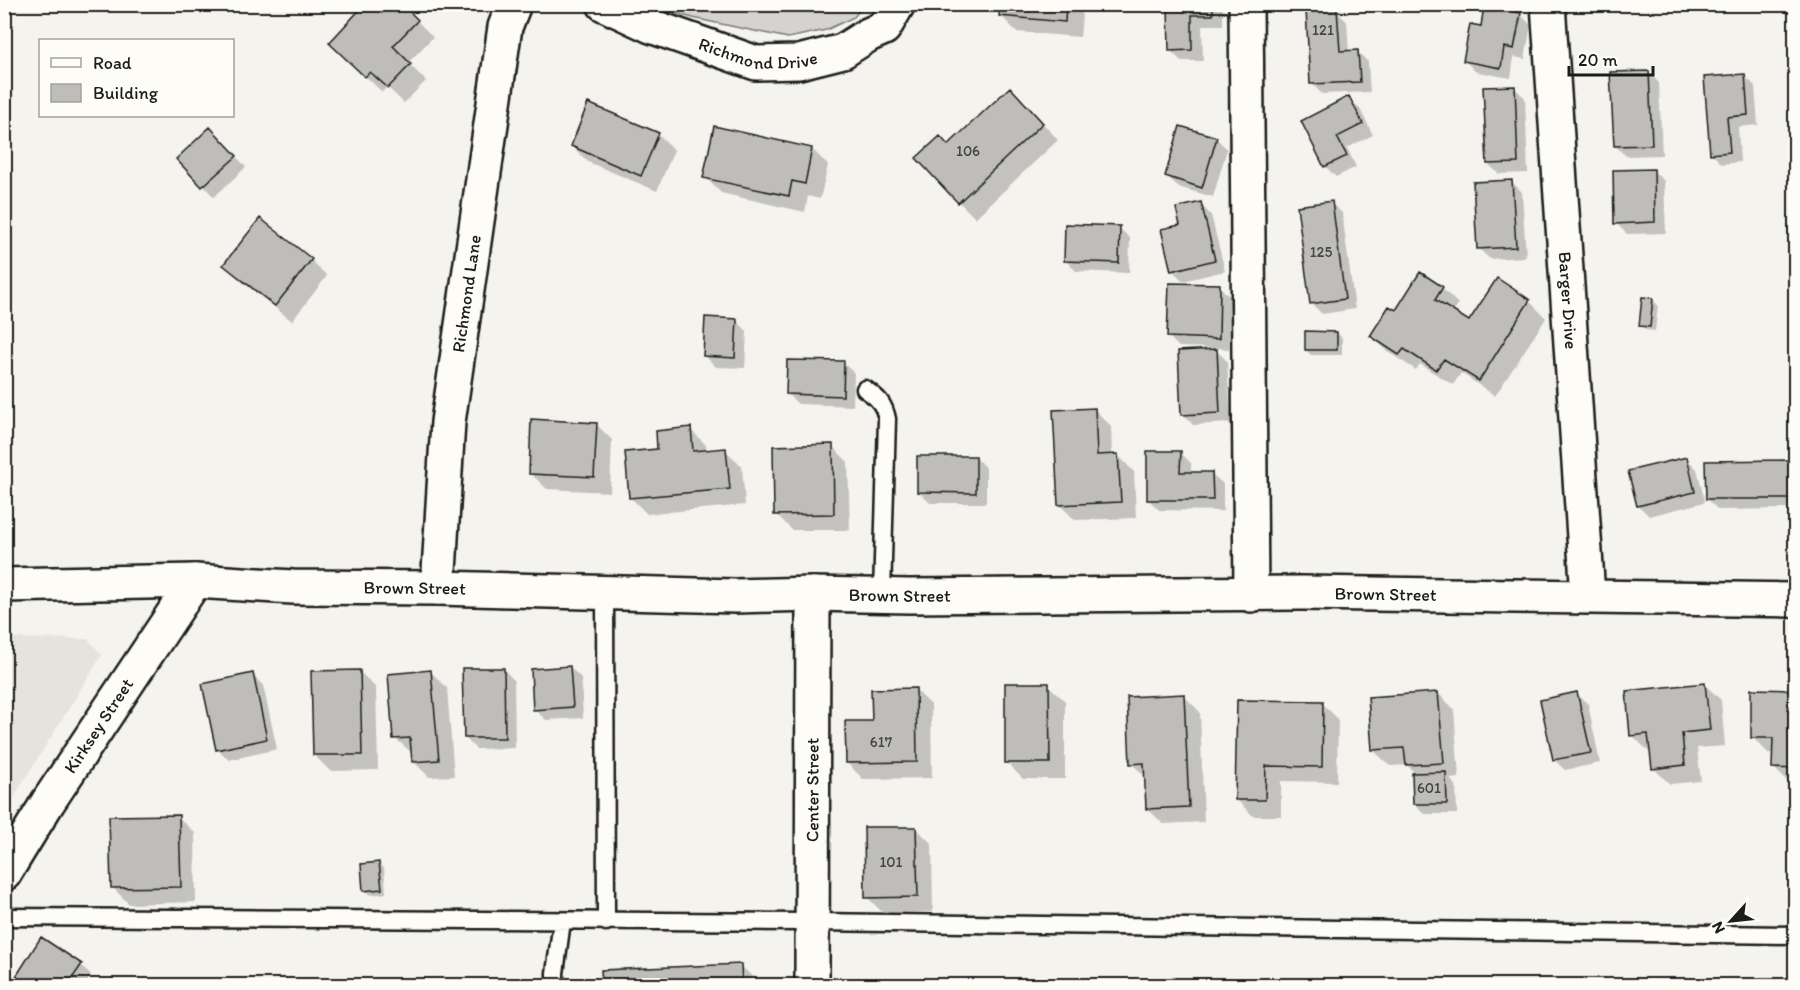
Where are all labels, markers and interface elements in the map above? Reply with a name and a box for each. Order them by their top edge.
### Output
house number: 121 [1312,21,1334,39]
street label: Richmond Drive [696,33,820,74]
legend [39,39,234,117]
scale bar [1569,39,1653,77]
text: 20 m [1578,49,1618,71]
text: Road [93,52,132,74]
text: Building [93,82,159,104]
house number: 106 [956,142,980,160]
street label: Richmond Lane [447,233,486,354]
house number: 125 [1310,243,1332,261]
street label: Barger Drive [1554,251,1582,350]
street label: Brown Street [364,576,466,600]
street label: Brown Street [1334,582,1437,606]
street label: Brown Street [848,584,951,607]
street label: Kirksey Street [59,674,138,777]
house number: 617 [870,733,893,751]
street label: Center Street [801,737,824,842]
house number: 601 [1417,779,1441,797]
house number: 101 [879,853,903,871]
north arrow [1701,891,1761,951]
text: N [1707,918,1729,937]

